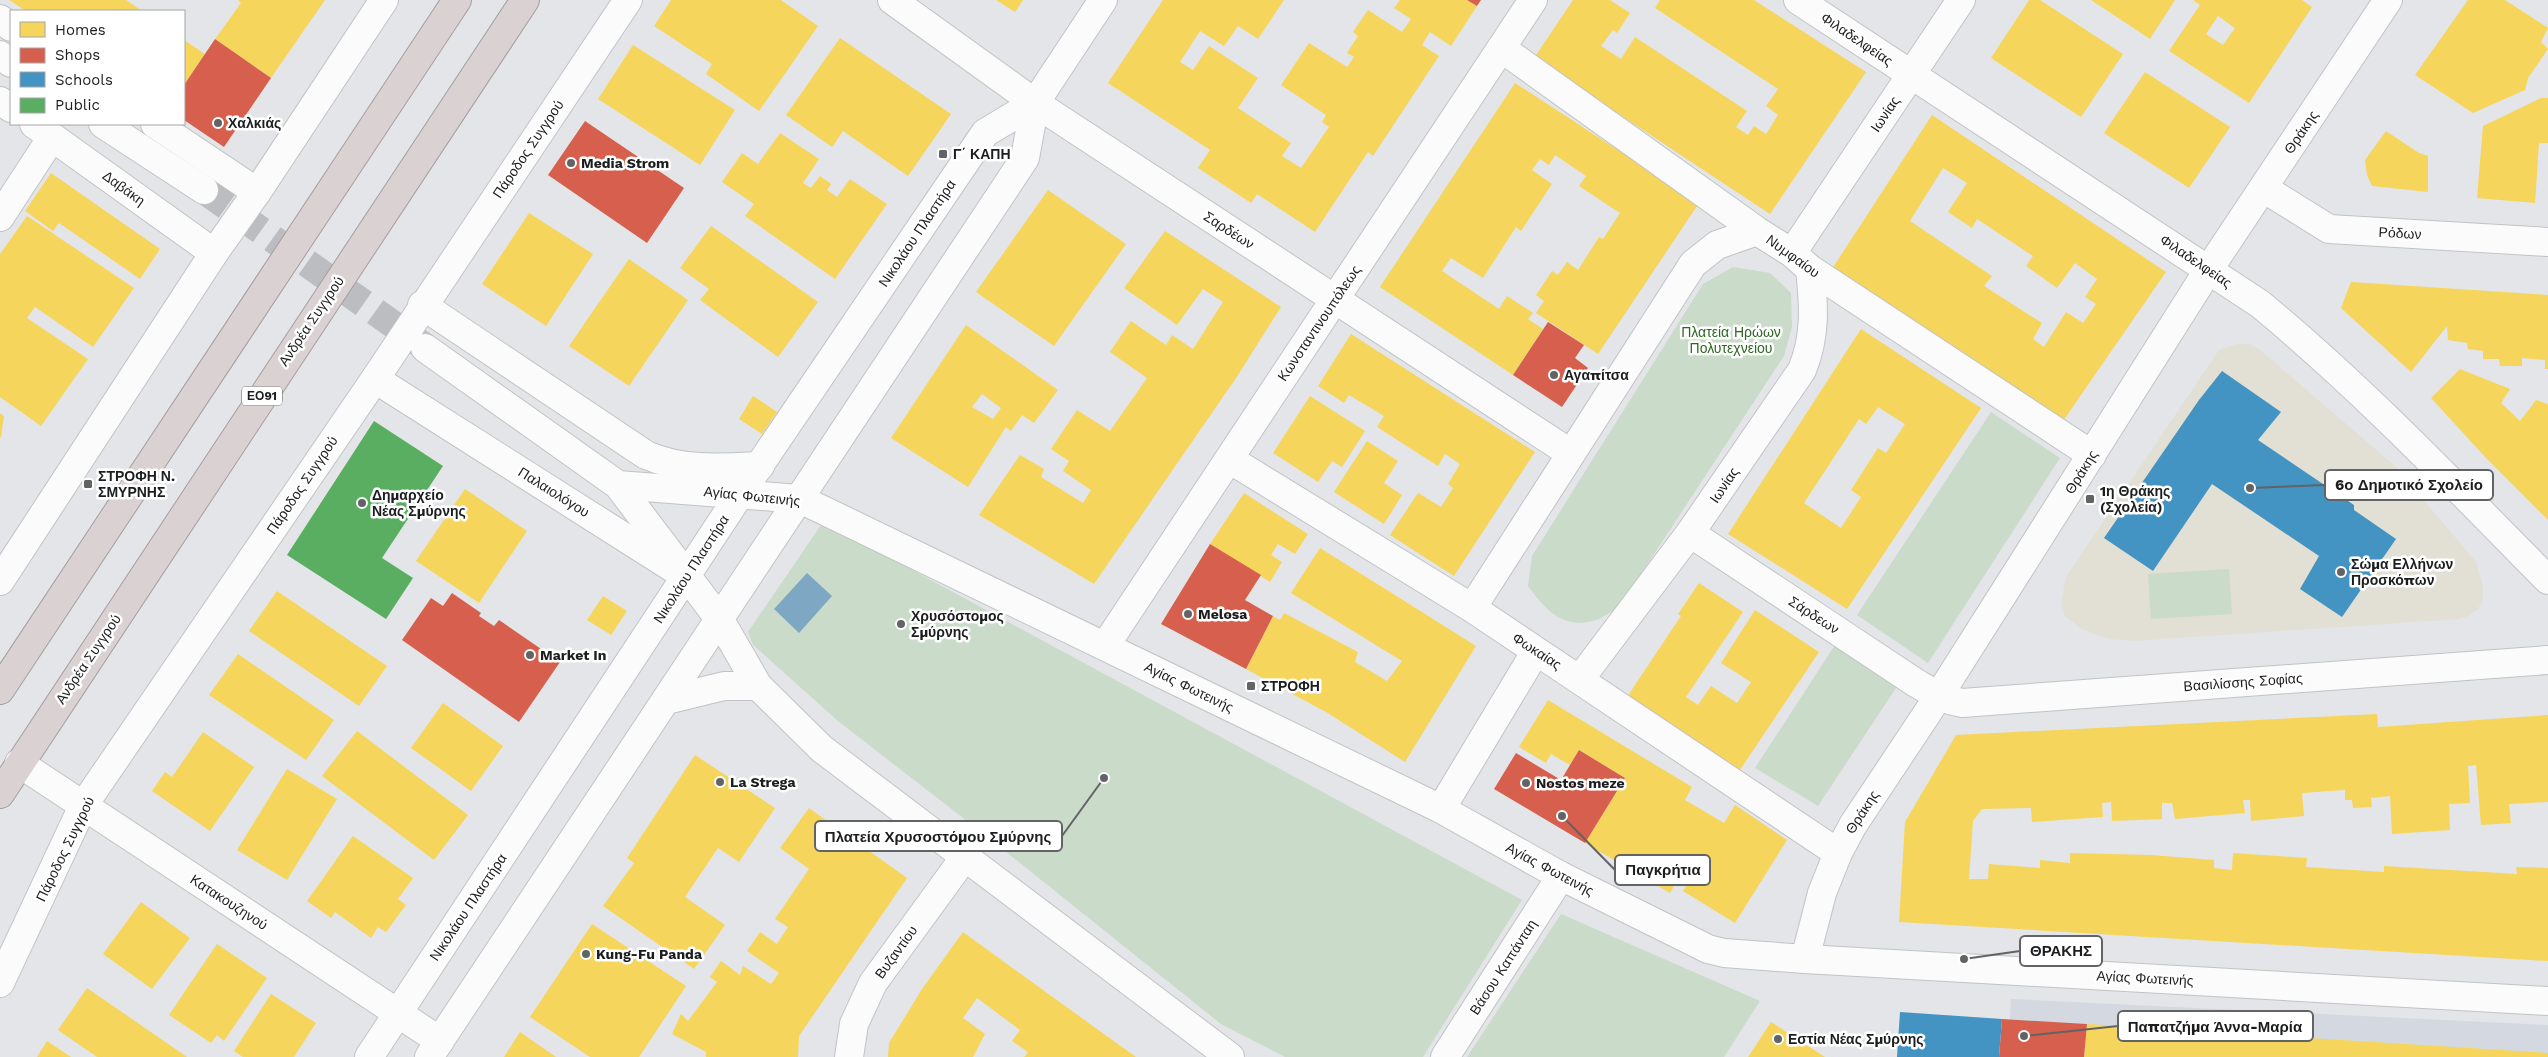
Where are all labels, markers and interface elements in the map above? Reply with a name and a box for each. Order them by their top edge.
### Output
street label: Φιλαδελφείας [1818,9,1896,69]
legend [10,10,185,125]
text: Homes [55,21,106,39]
text: Shops [55,46,100,64]
text: Schools [55,71,113,89]
street label: Ιωνίας [1867,93,1903,135]
text: Public [55,96,100,114]
street label: Πάροδος Συγγρού [489,97,567,201]
street label: Θράκης [2281,107,2321,157]
place label: Χαλκιάς [228,115,281,131]
marker: Χαλκιάς [212,117,224,129]
place label: Γ΄ ΚΑΠΗ [953,146,1011,162]
marker: Γ΄ ΚΑΠΗ [937,148,949,160]
place label: Media Strom [581,155,669,171]
marker: Media Strom [565,157,577,169]
street label: Δαβάκη [100,167,148,209]
street label: Νικολάου Πλαστήρα [875,176,959,290]
street label: Σαρδέων [1201,208,1257,252]
street label: Ρόδων [2378,224,2422,242]
street label: Νυμφαίου [1763,231,1823,281]
street label: Φιλαδελφείας [2157,231,2235,291]
street label: Κωνσταντινουπόλεως [1274,262,1364,384]
street label: Ανδρέα Συγγρού [275,273,347,369]
park label: Πλατεία Ηρώων Πολυτεχνείου [1681,324,1781,356]
place label: Αγαπίτσα [1564,367,1629,383]
marker: Αγαπίτσα [1548,369,1560,381]
road number: ΕΟ91 [242,386,282,406]
street label: Πάροδος Συγγρού [263,433,341,537]
street label: Θράκης [2061,447,2101,497]
street label: Παλαιολόγου [516,464,592,520]
street label: Ιωνίας [1706,464,1742,506]
place label: ΣΤΡΟΦΗ Ν. ΣΜΥΡΝΗΣ [98,468,175,500]
callout: 6ο Δημοτικό Σχολείο [2325,470,2493,500]
text: 6ο Δημοτικό Σχολείο [2335,476,2483,494]
marker: ΣΤΡΟΦΗ Ν. ΣΜΥΡΝΗΣ [82,478,94,490]
street label: Αγίας Φωτεινής [703,483,801,509]
place label: 1η Θράκης (Σχολεία) [2100,483,2170,515]
place label: Δημαρχείο Νέας Σμύρνης [372,487,466,519]
marker: 1η Θράκης (Σχολεία) [2084,493,2096,505]
marker: Δημαρχείο Νέας Σμύρνης [356,497,368,509]
street label: Νικολάου Πλαστήρα [650,512,732,626]
place label: Σώμα Ελλήνων Προσκόπων [2351,556,2454,588]
marker: Σώμα Ελλήνων Προσκόπων [2335,566,2347,578]
street label: Σάρδεων [1786,593,1842,637]
place label: Melosa [1198,606,1248,622]
place label: Χρυσόστομος Σμύρνης [911,608,1004,640]
marker: Melosa [1182,608,1194,620]
street label: Ανδρέα Συγγρού [52,611,124,707]
marker: Χρυσόστομος Σμύρνης [895,618,907,630]
street label: Φωκαίας [1510,629,1565,673]
place label: Market In [540,647,606,663]
marker: Market In [524,649,536,661]
street label: Αγίας Φωτεινής [1142,659,1236,716]
street label: Βασιλίσσης Σοφίας [2183,670,2303,694]
place label: ΣΤΡΟΦΗ [1261,678,1320,694]
marker: ΣΤΡΟΦΗ [1245,680,1257,692]
place label: La Strega [730,774,796,790]
place label: Nostos meze [1536,775,1625,791]
marker: La Strega [714,776,726,788]
marker: Nostos meze [1520,777,1532,789]
street label: Θράκης [1842,787,1882,837]
street label: Πάροδος Συγγρού [33,794,97,904]
callout: Πλατεία Χρυσοστόμου Σμύρνης [815,821,1062,851]
text: Πλατεία Χρυσοστόμου Σμύρνης [825,828,1051,846]
street label: Αγίας Φωτεινής [1503,839,1597,899]
street label: Νικολάου Πλαστήρα [426,850,510,964]
callout: Παγκρήτια [1615,855,1710,885]
text: Παγκρήτια [1625,861,1701,879]
street label: Κατακουζηνού [187,871,271,933]
street label: Βάσου Καπάνταη [1466,916,1540,1018]
street label: Βυζαντίου [871,922,921,982]
callout: ΘΡΑΚΗΣ [2020,936,2102,966]
text: ΘΡΑΚΗΣ [2030,942,2092,960]
place label: Kung-Fu Panda [596,946,703,962]
marker: Kung-Fu Panda [580,948,592,960]
street label: Αγίας Φωτεινής [2096,967,2194,989]
callout: Παπατζήμα Άννα-Μαρία [2118,1011,2313,1041]
text: Παπατζήμα Άννα-Μαρία [2128,1018,2303,1036]
place label: Εστία Νέας Σμύρνης [1788,1031,1924,1047]
marker: Εστία Νέας Σμύρνης [1772,1033,1784,1045]

